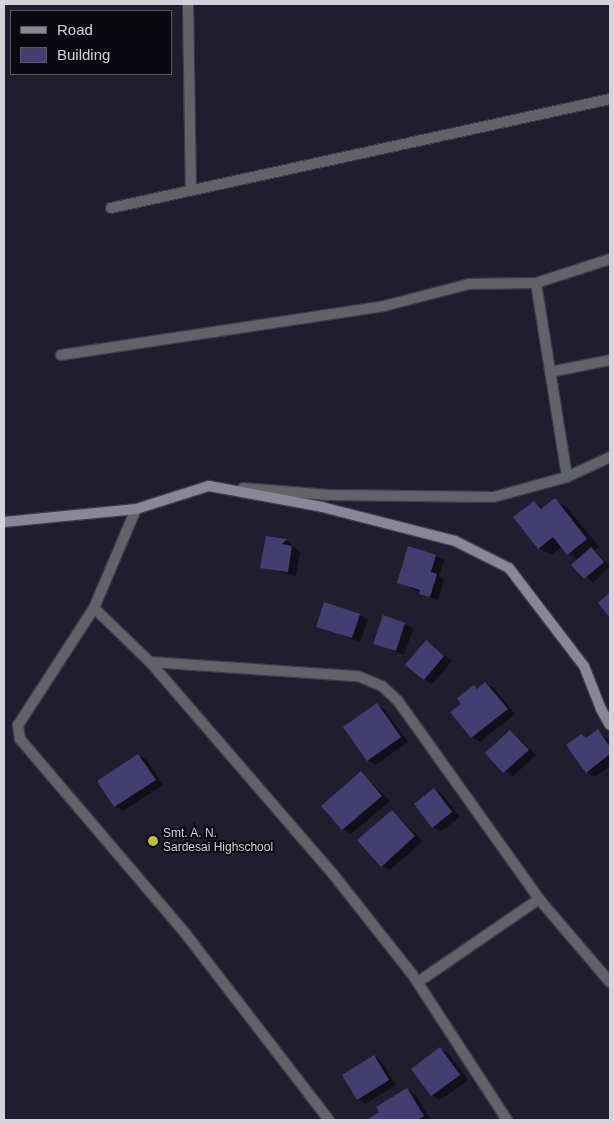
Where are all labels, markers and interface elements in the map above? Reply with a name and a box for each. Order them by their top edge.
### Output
legend [10,10,172,75]
text: Road [57,21,93,38]
text: Building [57,46,110,63]
place label: Smt. A. N. Sardesai Highschool [163,827,273,855]
marker: Smt. A. N. Sardesai Highschool [147,835,159,847]

